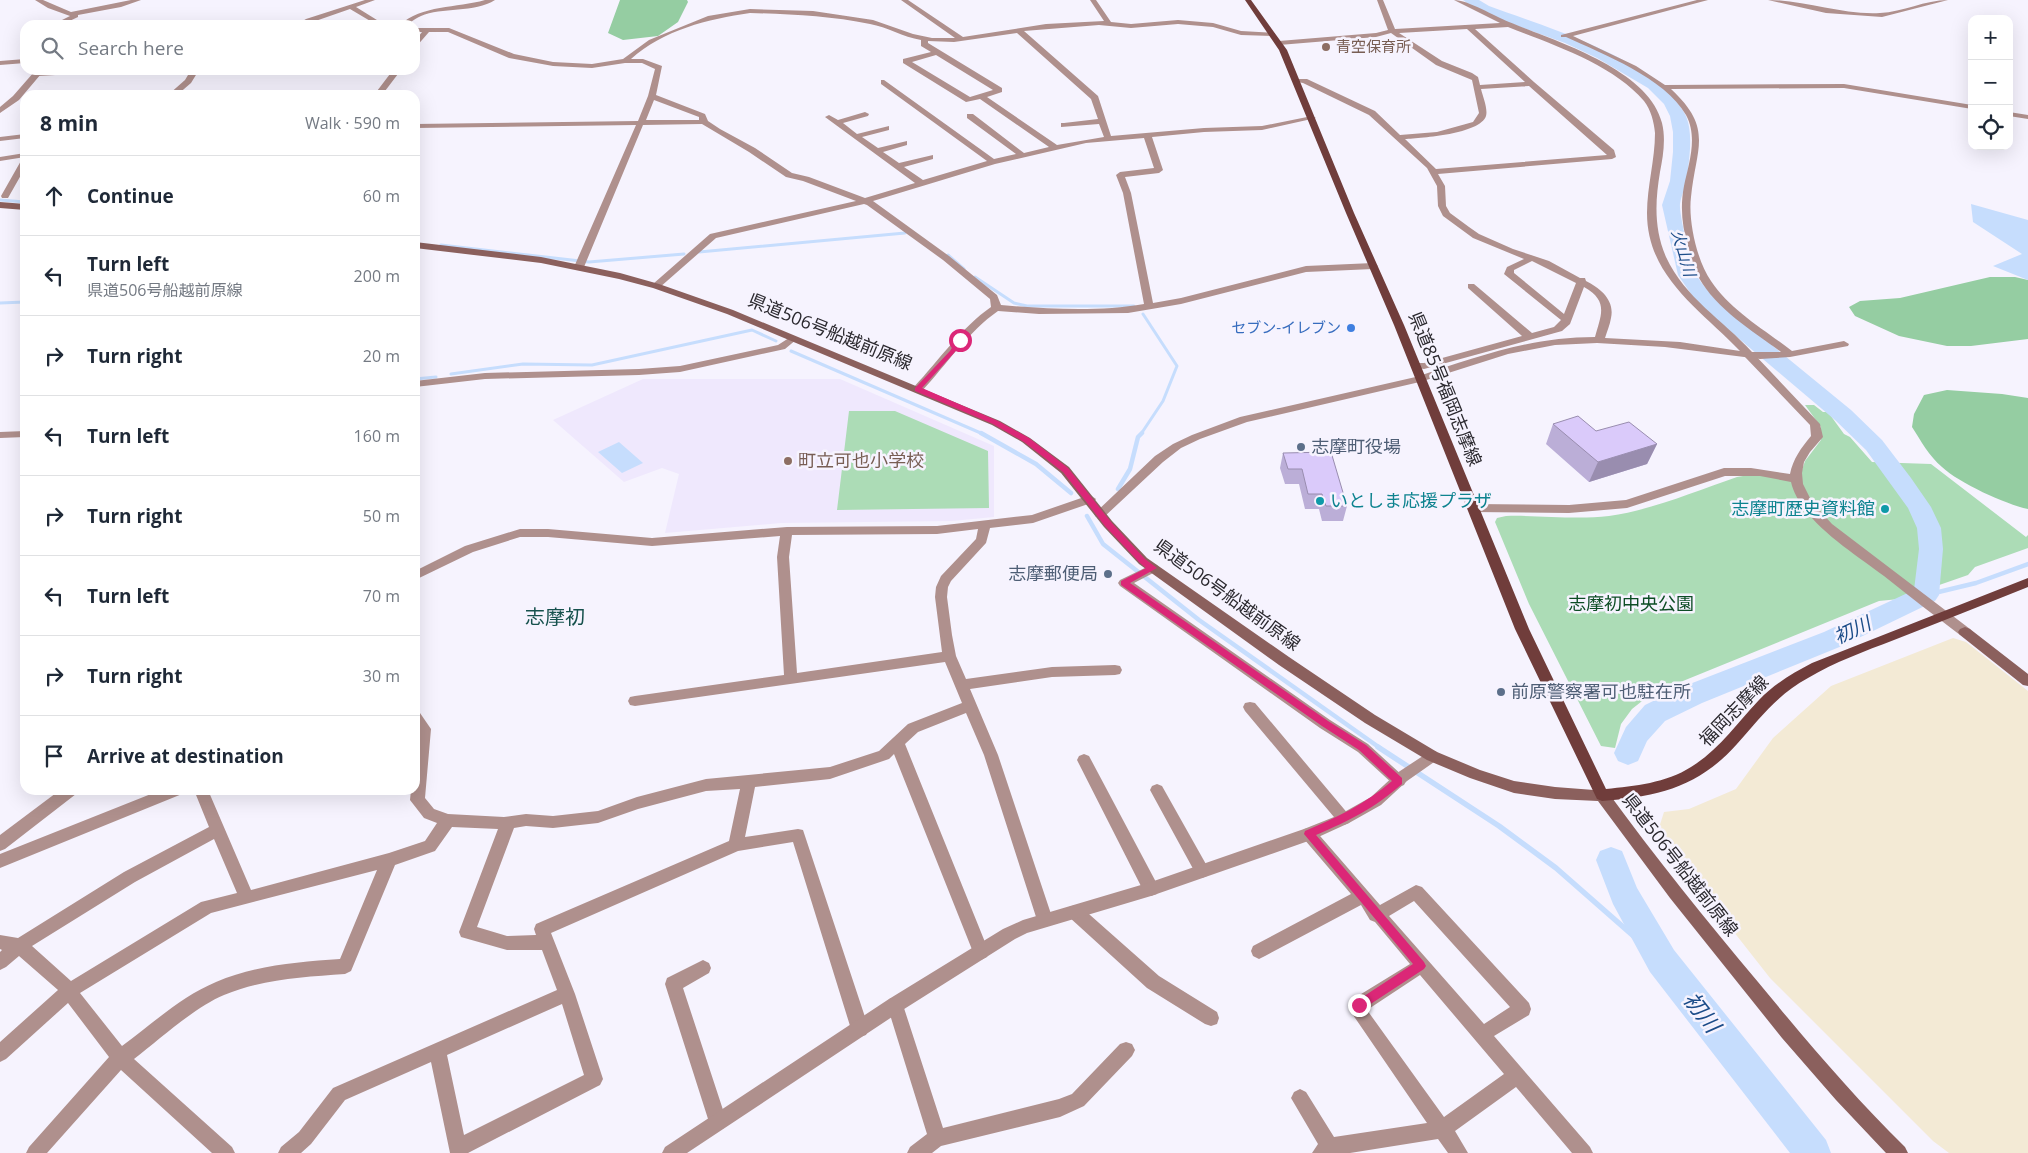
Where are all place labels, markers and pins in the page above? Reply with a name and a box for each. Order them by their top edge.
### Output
place label: 青空保育所 [1336,36,1411,56]
marker: 青空保育所 [1320,41,1332,53]
place label: セブン-イレブン [1231,317,1341,337]
marker: セブン-イレブン [1345,322,1357,334]
place label: 志摩町役場 [1311,434,1401,458]
marker: 志摩町役場 [1295,441,1307,453]
place label: 町立可也小学校 [798,448,924,472]
marker: 町立可也小学校 [782,455,794,467]
place label: いとしま応援プラザ [1330,488,1492,512]
marker: いとしま応援プラザ [1314,495,1326,507]
place label: 志摩町歴史資料館 [1731,496,1875,520]
marker: 志摩町歴史資料館 [1879,503,1891,515]
place label: 志摩郵便局 [1008,561,1098,585]
marker: 志摩郵便局 [1102,568,1114,580]
place label: 前原警察署可也駐在所 [1511,679,1691,703]
marker: 前原警察署可也駐在所 [1495,686,1507,698]

